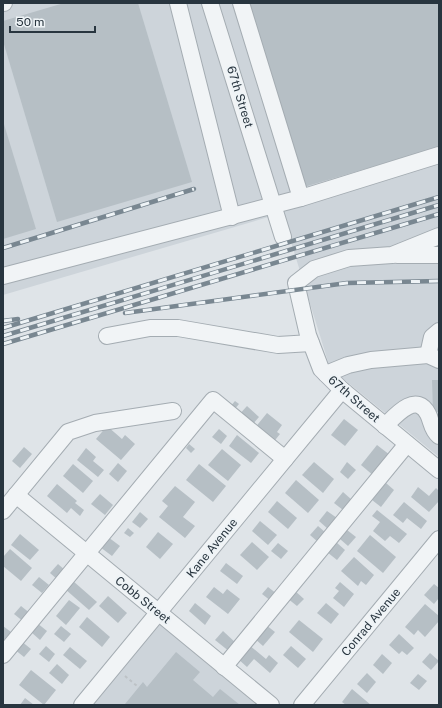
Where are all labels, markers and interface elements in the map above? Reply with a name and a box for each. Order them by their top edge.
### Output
scale bar [10,8,95,34]
text: 50 m [16,15,44,29]
street label: 67th Street [224,64,256,130]
street label: 67th Street [325,373,383,425]
street label: Kane Avenue [184,515,240,581]
street label: Cobb Street [112,573,174,627]
street label: Conrad Avenue [339,585,404,659]

